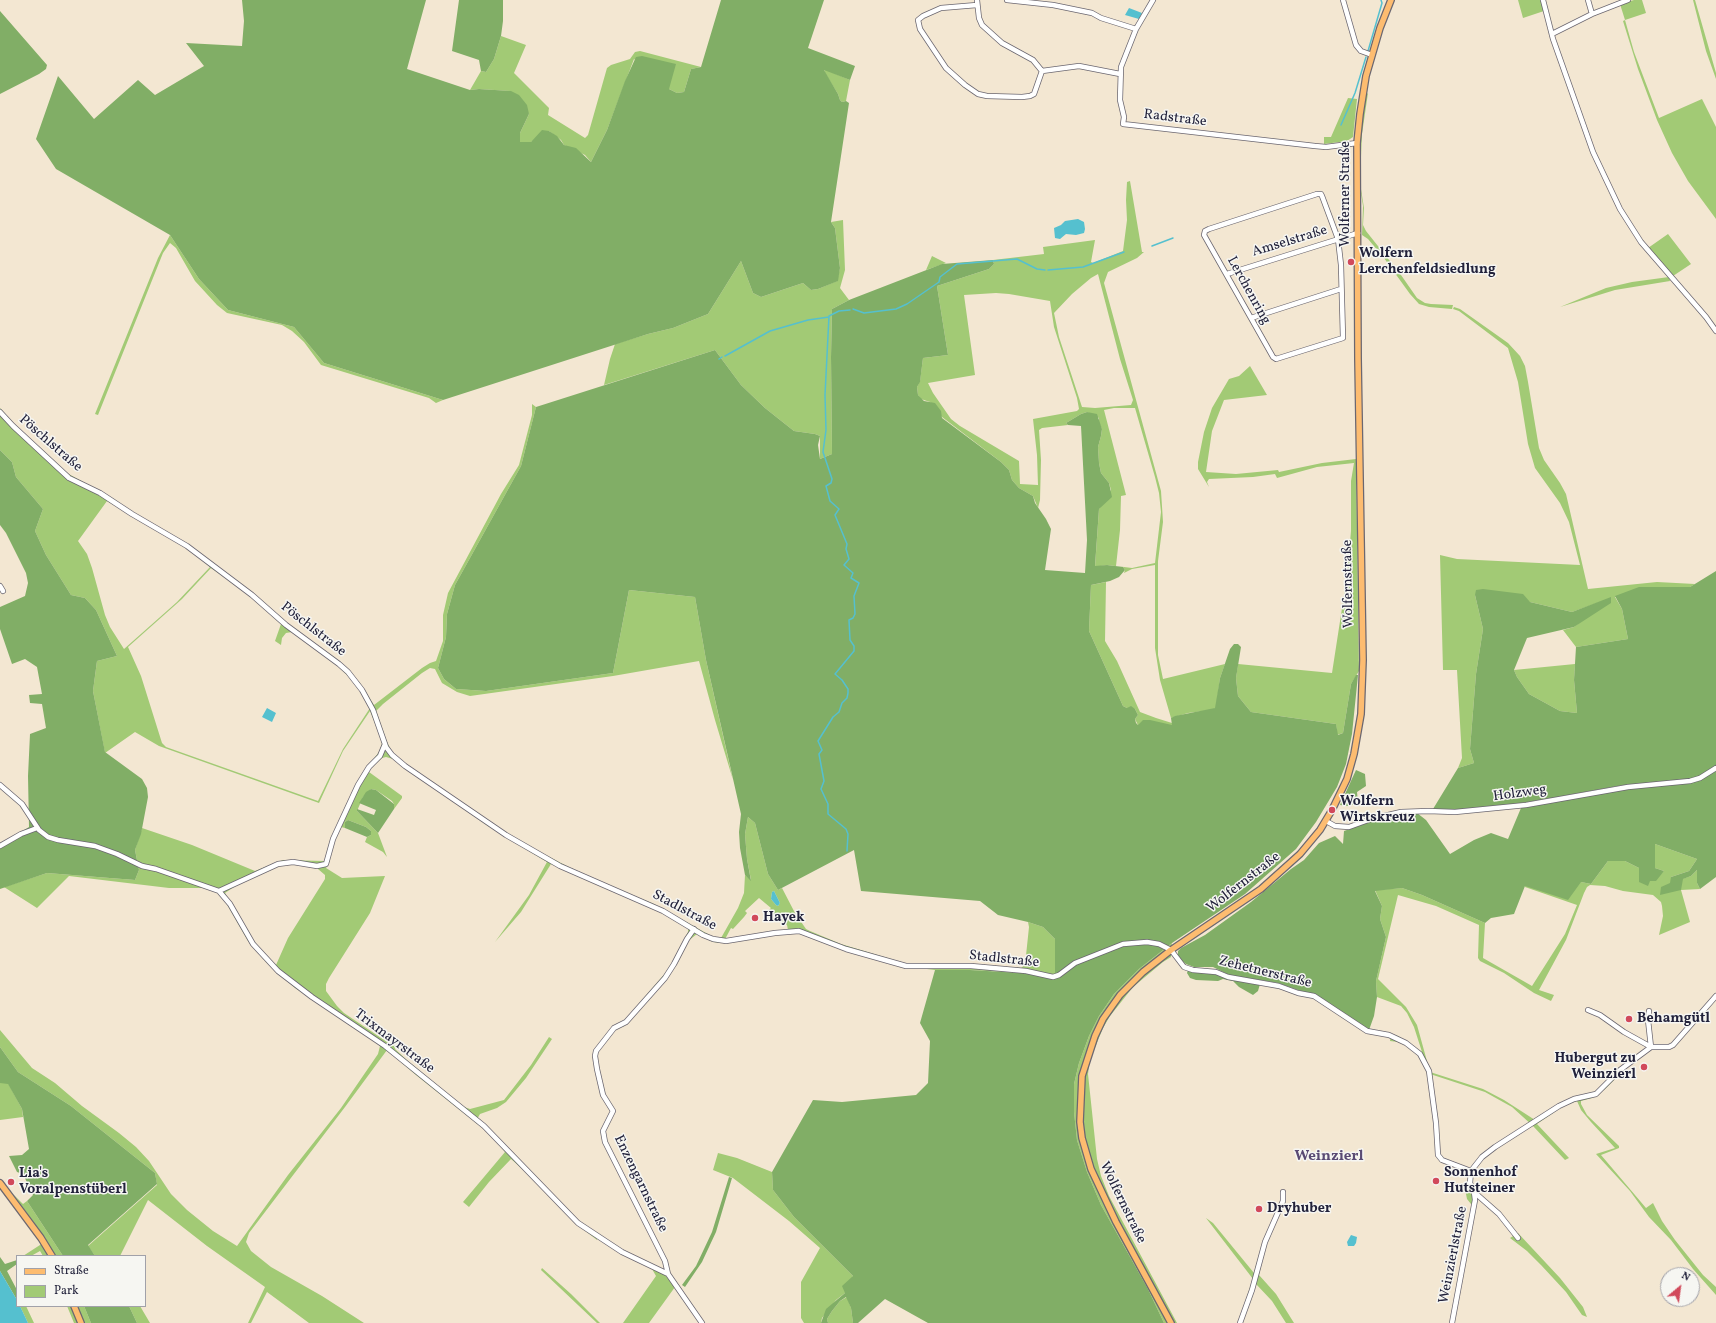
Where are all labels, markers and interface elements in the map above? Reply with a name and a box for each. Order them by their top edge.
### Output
street label: Radstraße [1143,107,1207,131]
street label: Wolferner Straße [1338,141,1354,247]
street label: Amselstraße [1250,223,1330,261]
place label: Wolfern Lerchenfeldsiedlung [1359,246,1496,278]
street label: Lerchenring [1222,254,1274,328]
marker: Wolfern Lerchenfeldsiedlung [1346,257,1356,267]
street label: Pöschlstraße [15,412,85,476]
street label: Wolfernstraße [1340,539,1358,629]
street label: Pöschlstraße [277,599,349,661]
street label: Holzweg [1492,782,1548,806]
place label: Wolfern Wirtskreuz [1340,794,1415,826]
marker: Wolfern Wirtskreuz [1327,805,1337,815]
street label: Wolfernstraße [1204,849,1284,917]
street label: Stadlstraße [649,887,719,935]
place label: Hayek [763,910,804,926]
marker: Hayek [750,913,760,923]
street label: Stadlstraße [968,948,1040,972]
street label: Zehetnerstraße [1217,953,1313,993]
street label: Trixmayrstraße [351,1006,437,1078]
place label: Behamgütl [1637,1011,1710,1027]
marker: Behamgütl [1624,1014,1634,1024]
place label: Hubergut zu Weinzierl [1554,1051,1636,1084]
marker: Hubergut zu Weinzierl [1639,1062,1649,1072]
street label: Enzengarnstraße [609,1133,671,1235]
district label: Weinzierl [1294,1148,1364,1166]
street label: Wolfernstraße [1095,1159,1149,1247]
place label: Sonnenhof Hutsteiner [1444,1165,1517,1198]
place label: Lia's Voralpenstüberl [19,1166,127,1198]
marker: Sonnenhof Hutsteiner [1431,1176,1441,1186]
marker: Lia's Voralpenstüberl [6,1177,16,1187]
place label: Dryhuber [1267,1201,1331,1217]
marker: Dryhuber [1254,1204,1264,1214]
street label: Weinzierlstraße [1436,1205,1472,1305]
legend [16,1255,146,1307]
text: Straße [54,1263,89,1279]
north arrow [1660,1267,1700,1307]
text: N [1678,1268,1693,1285]
text: Park [54,1283,79,1299]

